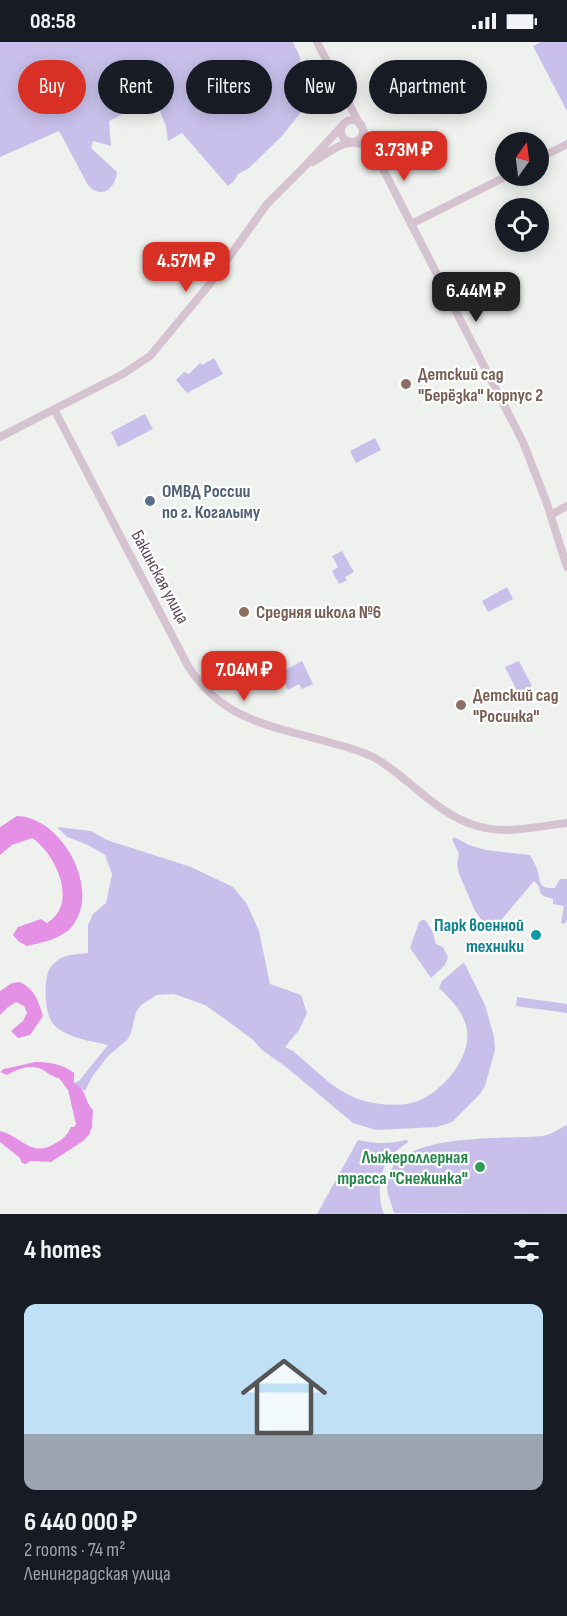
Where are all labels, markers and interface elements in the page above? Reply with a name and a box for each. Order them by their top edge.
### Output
text: 08:58 [30,8,76,35]
chip: Buy [18,60,86,114]
chip: Rent [98,60,174,114]
chip: Filters [186,60,272,114]
chip: New [284,60,357,114]
chip: Apartment [369,60,487,114]
pin: 3.73M ₽ [349,131,459,182]
north arrow [495,132,549,186]
map controls [495,132,549,252]
text: 3.73M ₽ [375,138,433,162]
button: locate [495,198,549,252]
pin: 4.57M ₽ [131,242,241,293]
text: 4.57M ₽ [157,249,215,273]
pin: 6.44M ₽ [421,272,531,323]
text: 6.44M ₽ [446,279,506,303]
place label: Детский сад "Берёзка" корпус 2 [418,364,543,406]
marker: Детский сад "Берёзка" корпус 2 [399,377,413,391]
place label: ОМВД России по г. Когалыму [162,481,261,523]
marker: ОМВД России по г. Когалыму [143,494,157,508]
street label: Бакинская улица [127,527,193,627]
place label: Средняя школа №6 [256,602,381,623]
marker: Средняя школа №6 [237,605,251,619]
pin: 7.04M ₽ [189,651,299,702]
text: 7.04M ₽ [215,658,273,682]
place label: Детский сад "Росинка" [473,685,558,727]
marker: Детский сад "Росинка" [454,698,468,712]
place label: Парк военной техники [434,915,524,957]
marker: Парк военной техники [529,928,543,942]
place label: Лыжероллерная трасса "Снежинка" [337,1147,468,1189]
marker: Лыжероллерная трасса "Снежинка" [473,1160,487,1174]
icon: filters [510,1234,543,1267]
text: 4 homes [24,1235,101,1266]
icon: home [230,1343,338,1451]
text: 6 440 000 ₽ [24,1507,137,1538]
text: 2 rooms · 74 m² [24,1538,125,1562]
text: Ленинградская улица [24,1562,171,1586]

